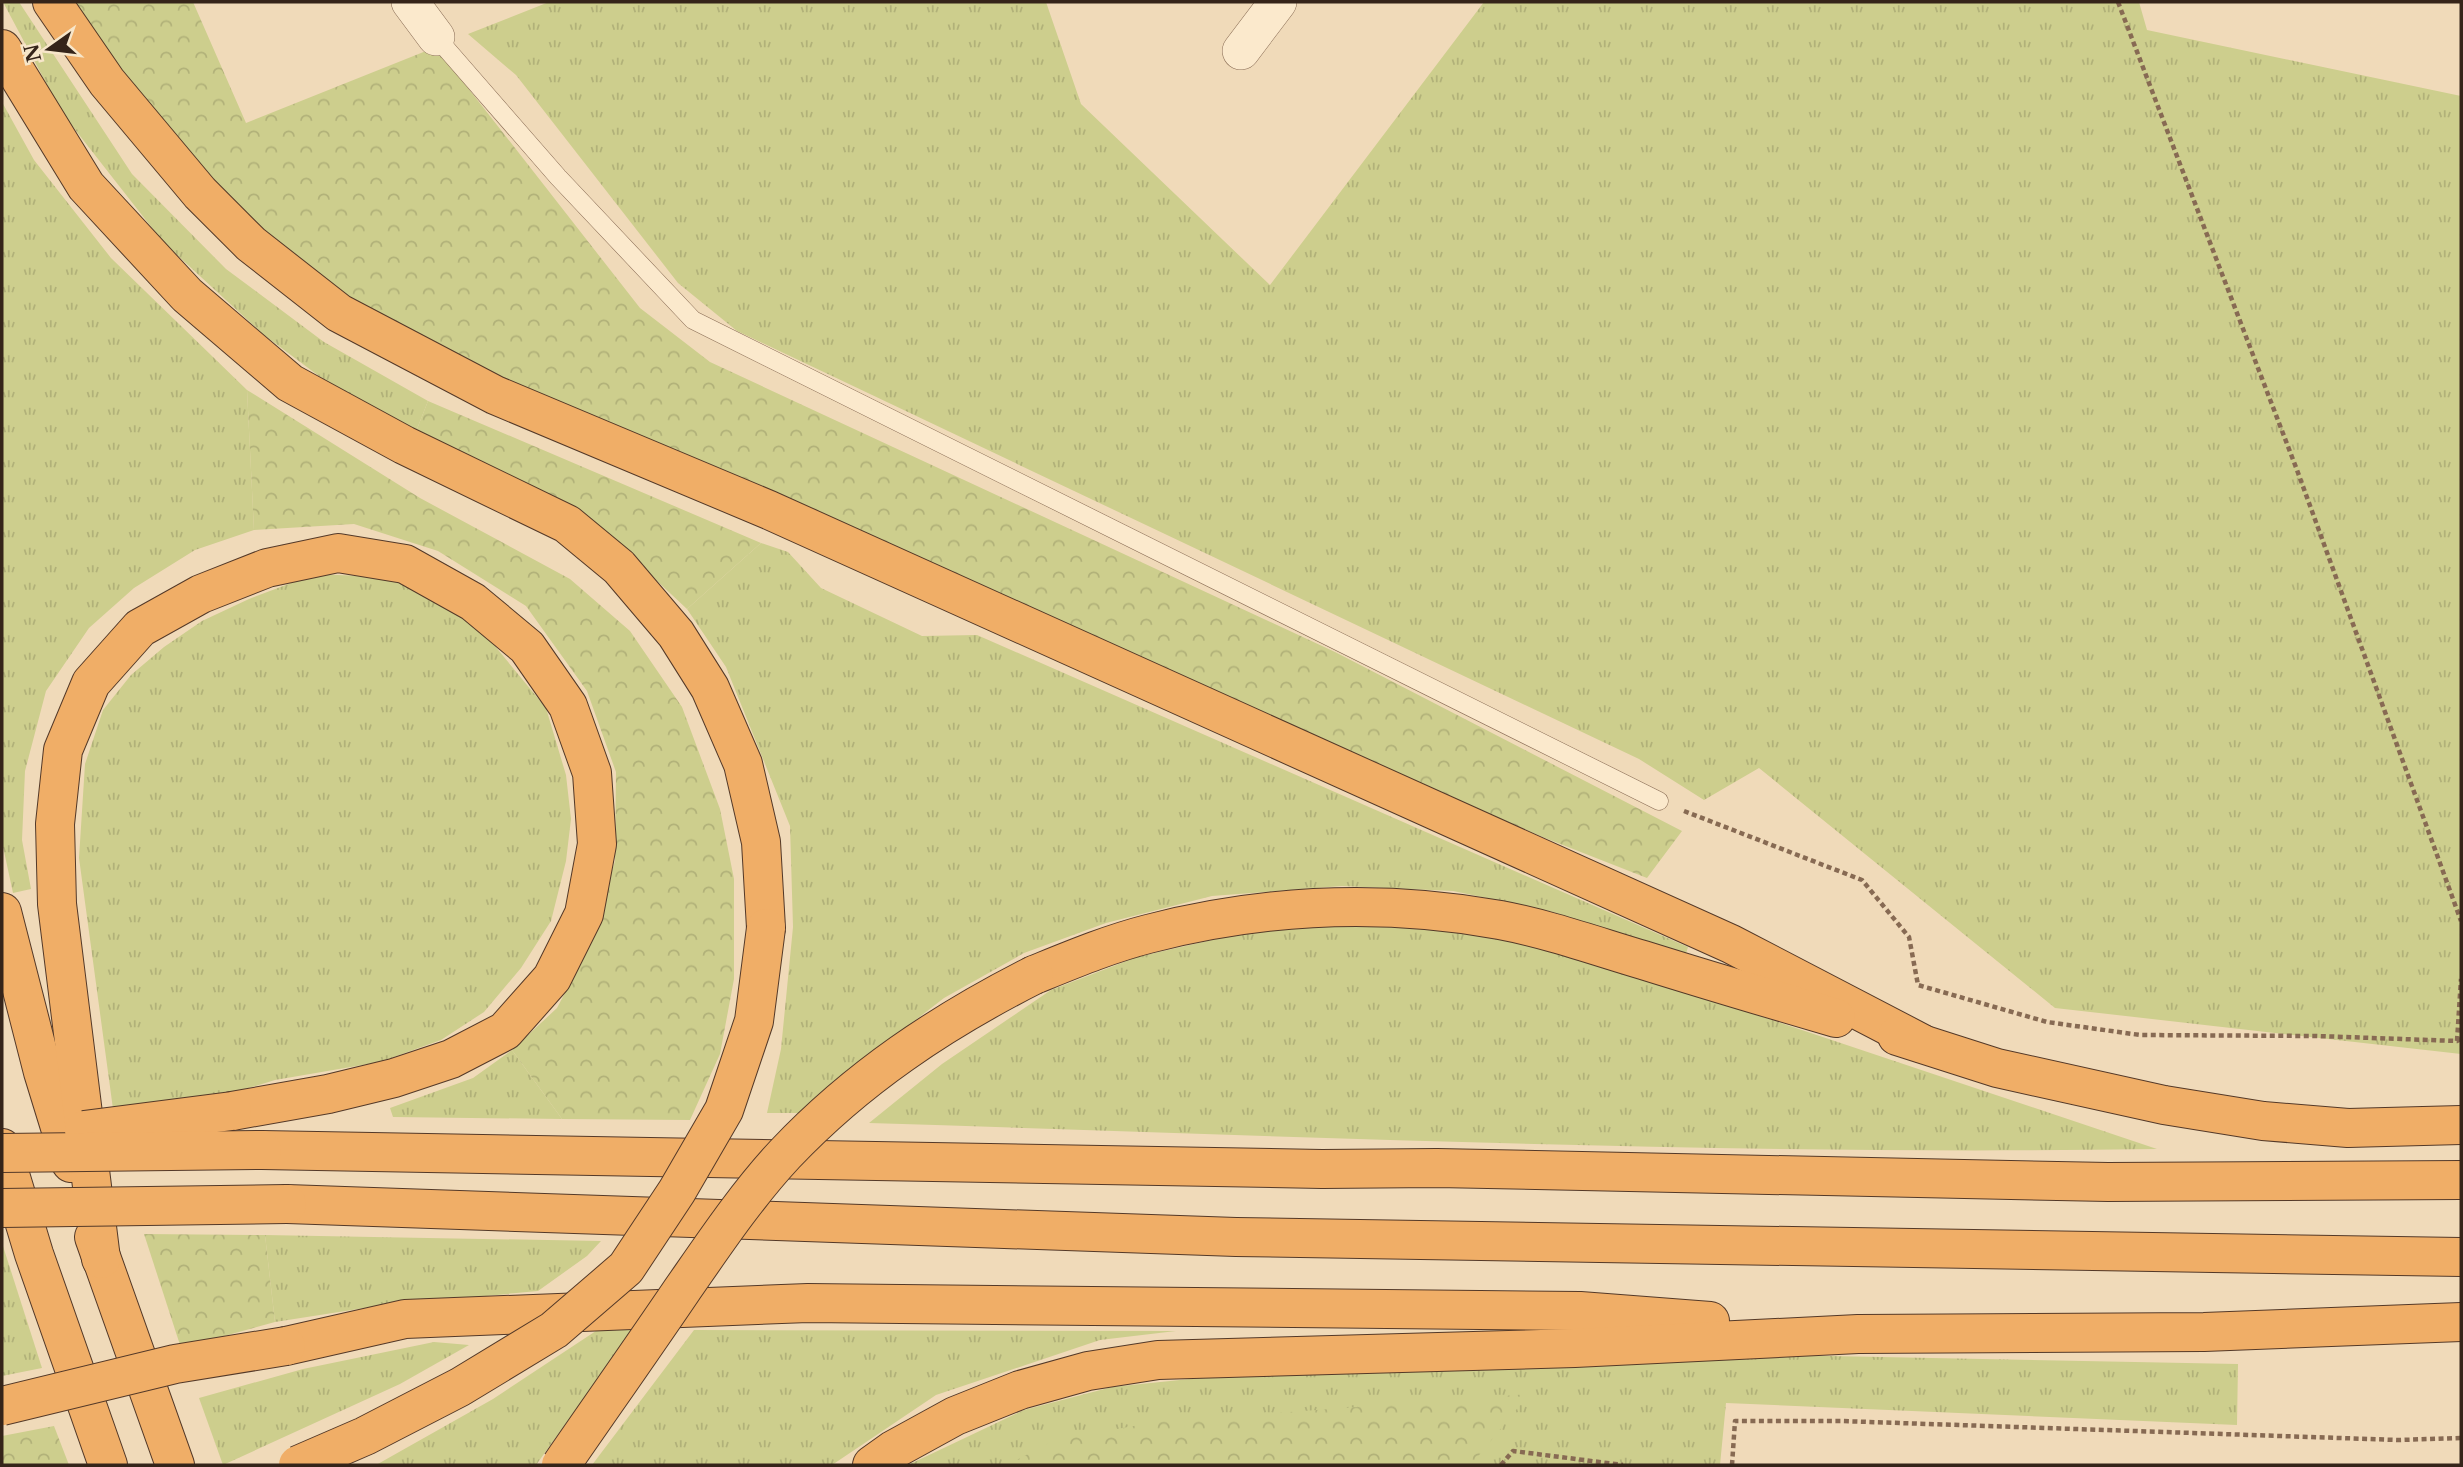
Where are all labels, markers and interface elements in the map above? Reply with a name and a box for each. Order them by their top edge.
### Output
north arrow [14,14,84,84]
text: N [20,41,46,64]

